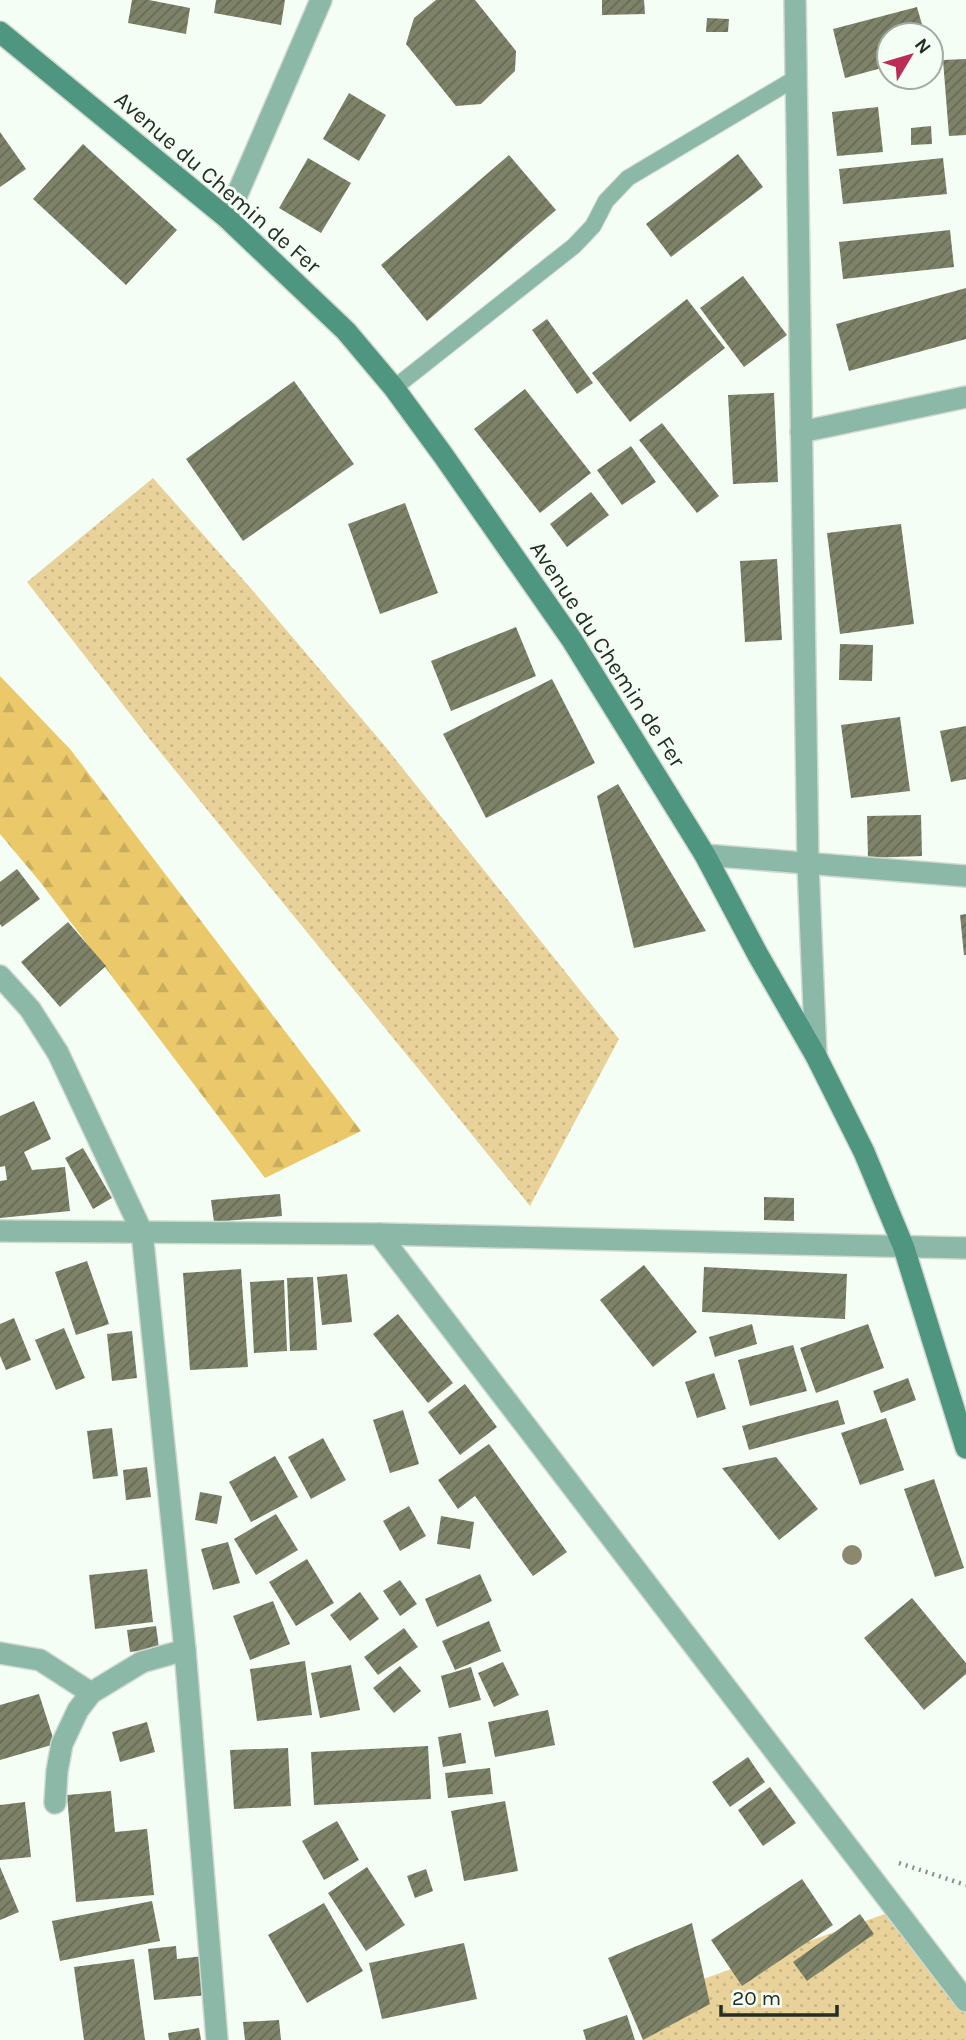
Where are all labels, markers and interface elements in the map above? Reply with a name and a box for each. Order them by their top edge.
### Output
north arrow [875,21,945,91]
text: N [910,34,935,58]
street label: Avenue du Chemin de Fer [109,86,327,280]
street label: Avenue du Chemin de Fer [524,536,691,773]
scale bar [721,1974,836,2018]
text: 20 m [732,1986,781,2010]

